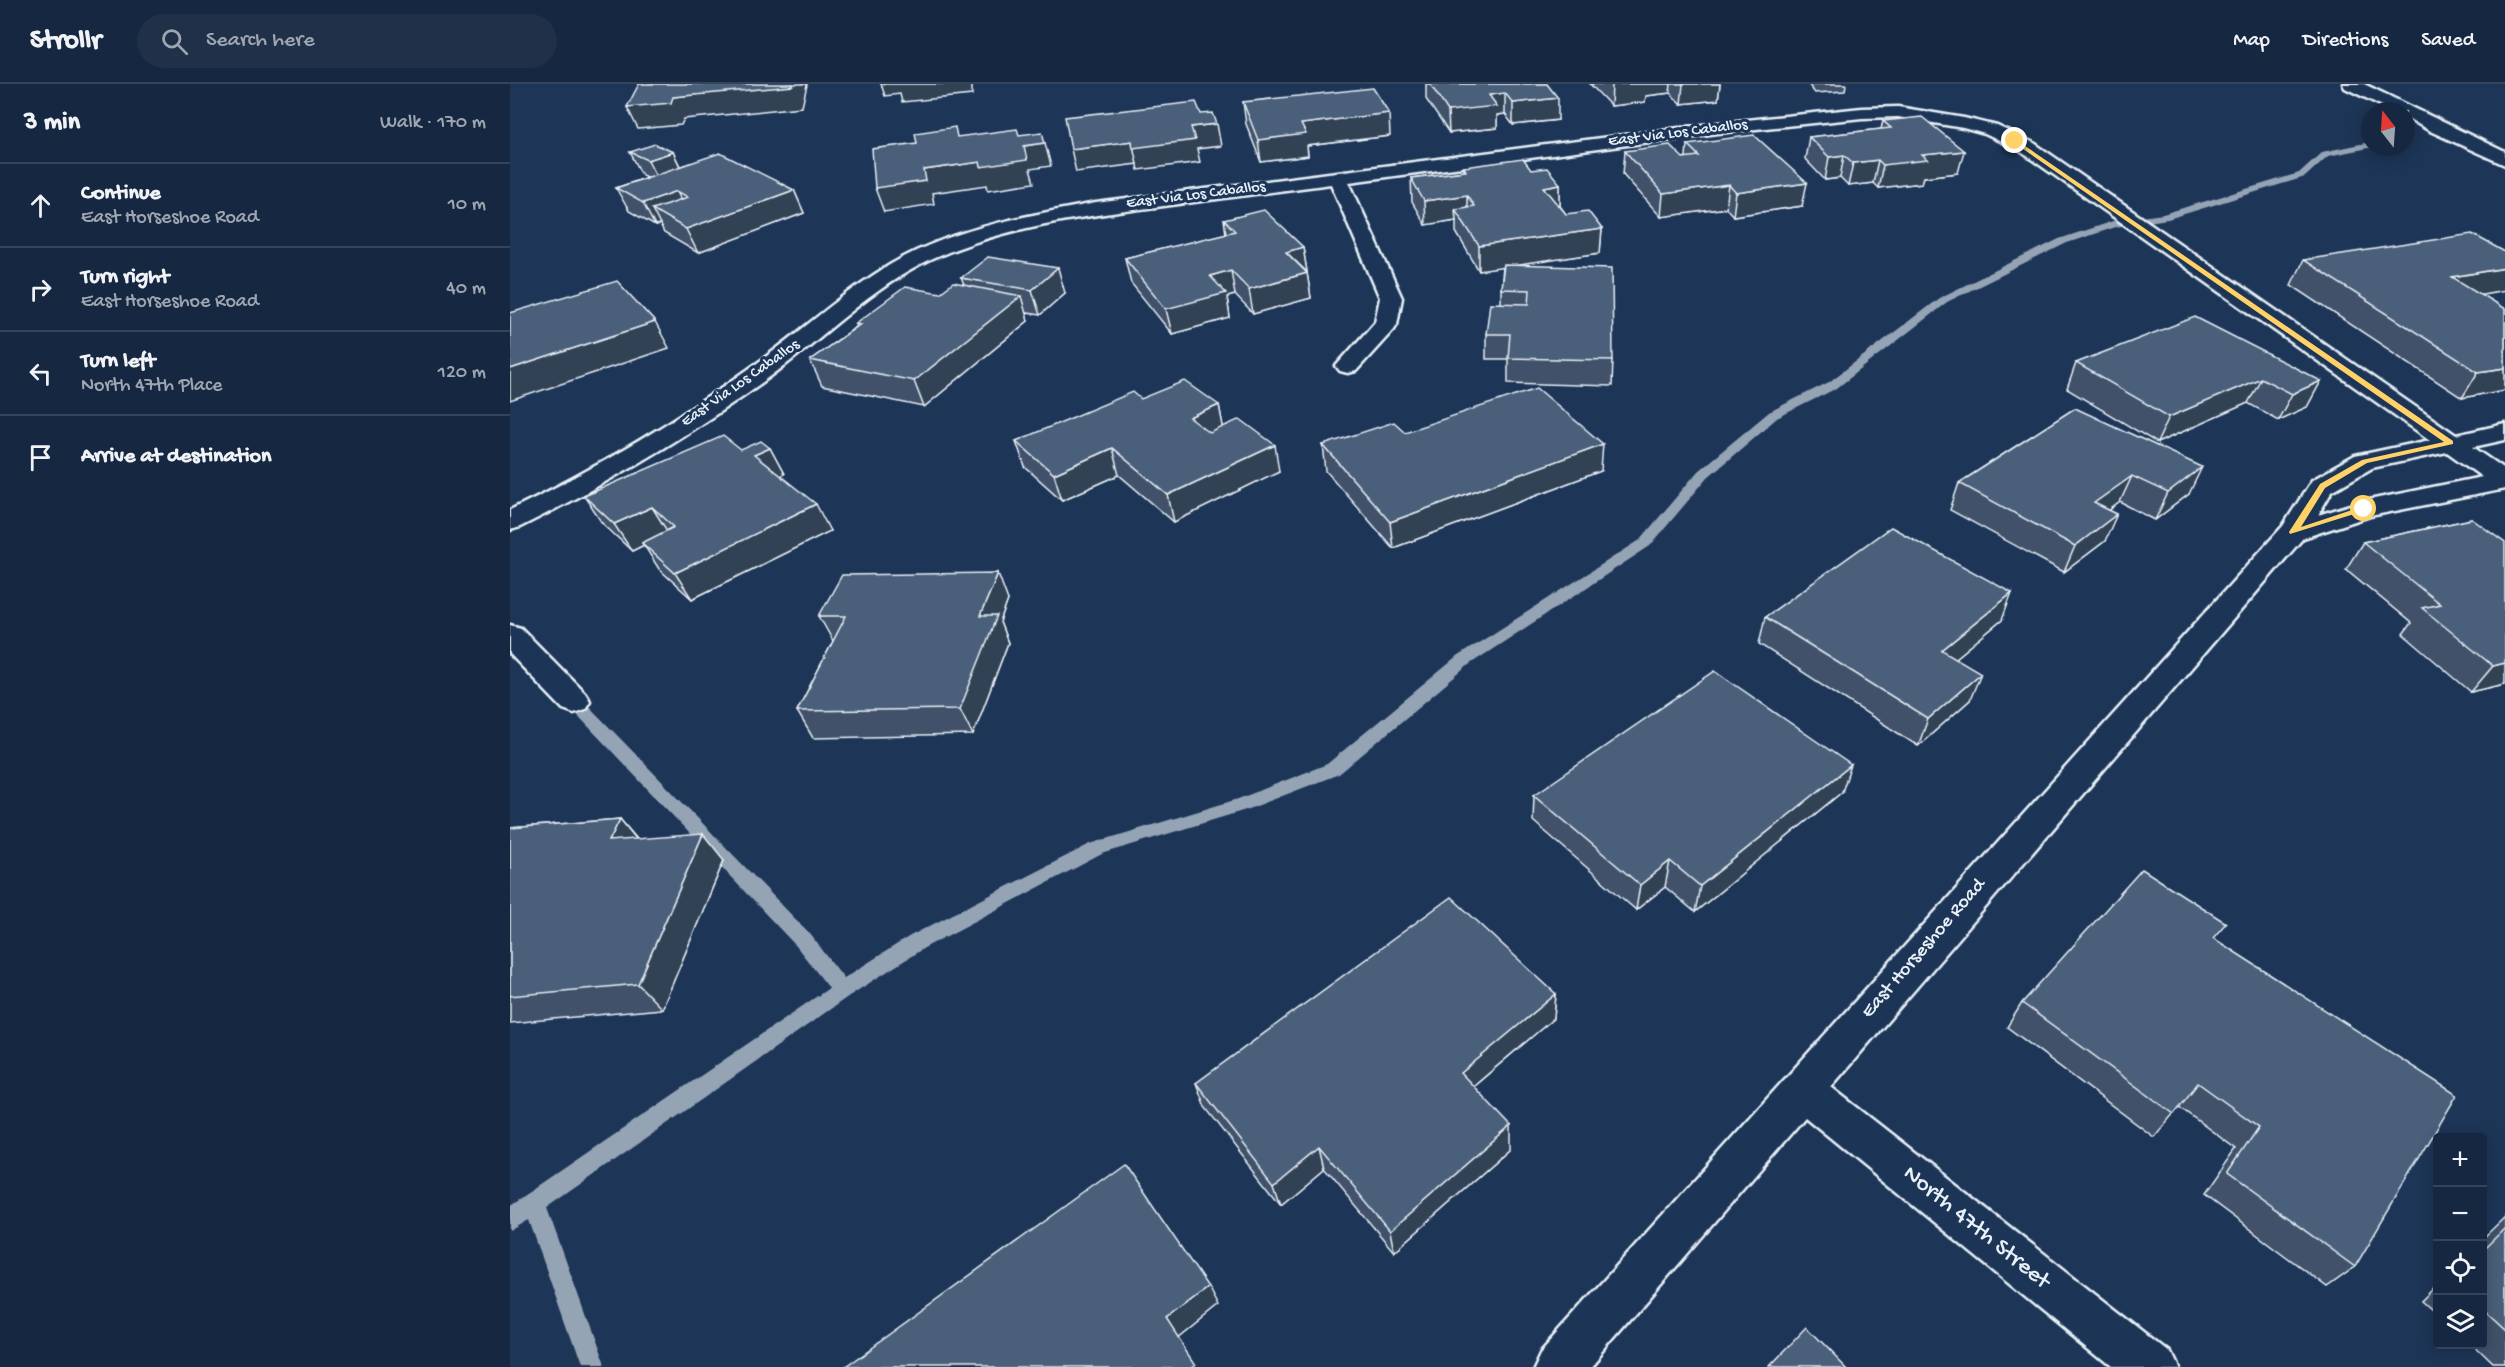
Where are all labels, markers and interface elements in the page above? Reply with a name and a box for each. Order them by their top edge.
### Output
search box [137,14,557,68]
text: Strollr [30,25,101,58]
icon: search [158,25,191,58]
text: Search here [206,28,315,54]
text: Map [2233,29,2270,54]
text: Directions [2303,29,2388,54]
text: Saved [2421,29,2475,54]
north arrow [2361,102,2415,156]
text: 3 min [24,108,80,139]
text: Walk · 170 m [380,112,486,135]
street label: East Via Los Caballos [1607,116,1750,152]
route end [2001,127,2027,153]
street label: East Via Los Caballos [1125,178,1268,214]
text: Continue [81,181,161,207]
icon: ahead [24,189,57,222]
text: 10 m [448,194,486,217]
text: East Horseshoe Road [81,207,259,230]
text: Turn right [81,265,169,291]
icon: right [24,273,57,306]
text: 40 m [446,278,486,301]
text: East Horseshoe Road [81,291,259,314]
street label: East Via Los Caballos [678,335,805,432]
text: Turn left [81,349,155,375]
icon: left [24,357,57,390]
text: 120 m [438,362,486,385]
text: North 47th Place [81,375,222,398]
icon: arrive [24,441,57,474]
text: Arrive at destination [81,444,271,470]
route start [2350,495,2376,521]
street label: East Horseshoe Road [1857,873,1992,1024]
map controls [2433,1133,2487,1349]
button: + [2433,1133,2487,1187]
street label: North 47th Street [1896,1160,2057,1298]
button: − [2433,1187,2487,1241]
button: locate [2433,1241,2487,1295]
button: layers [2433,1295,2487,1349]

